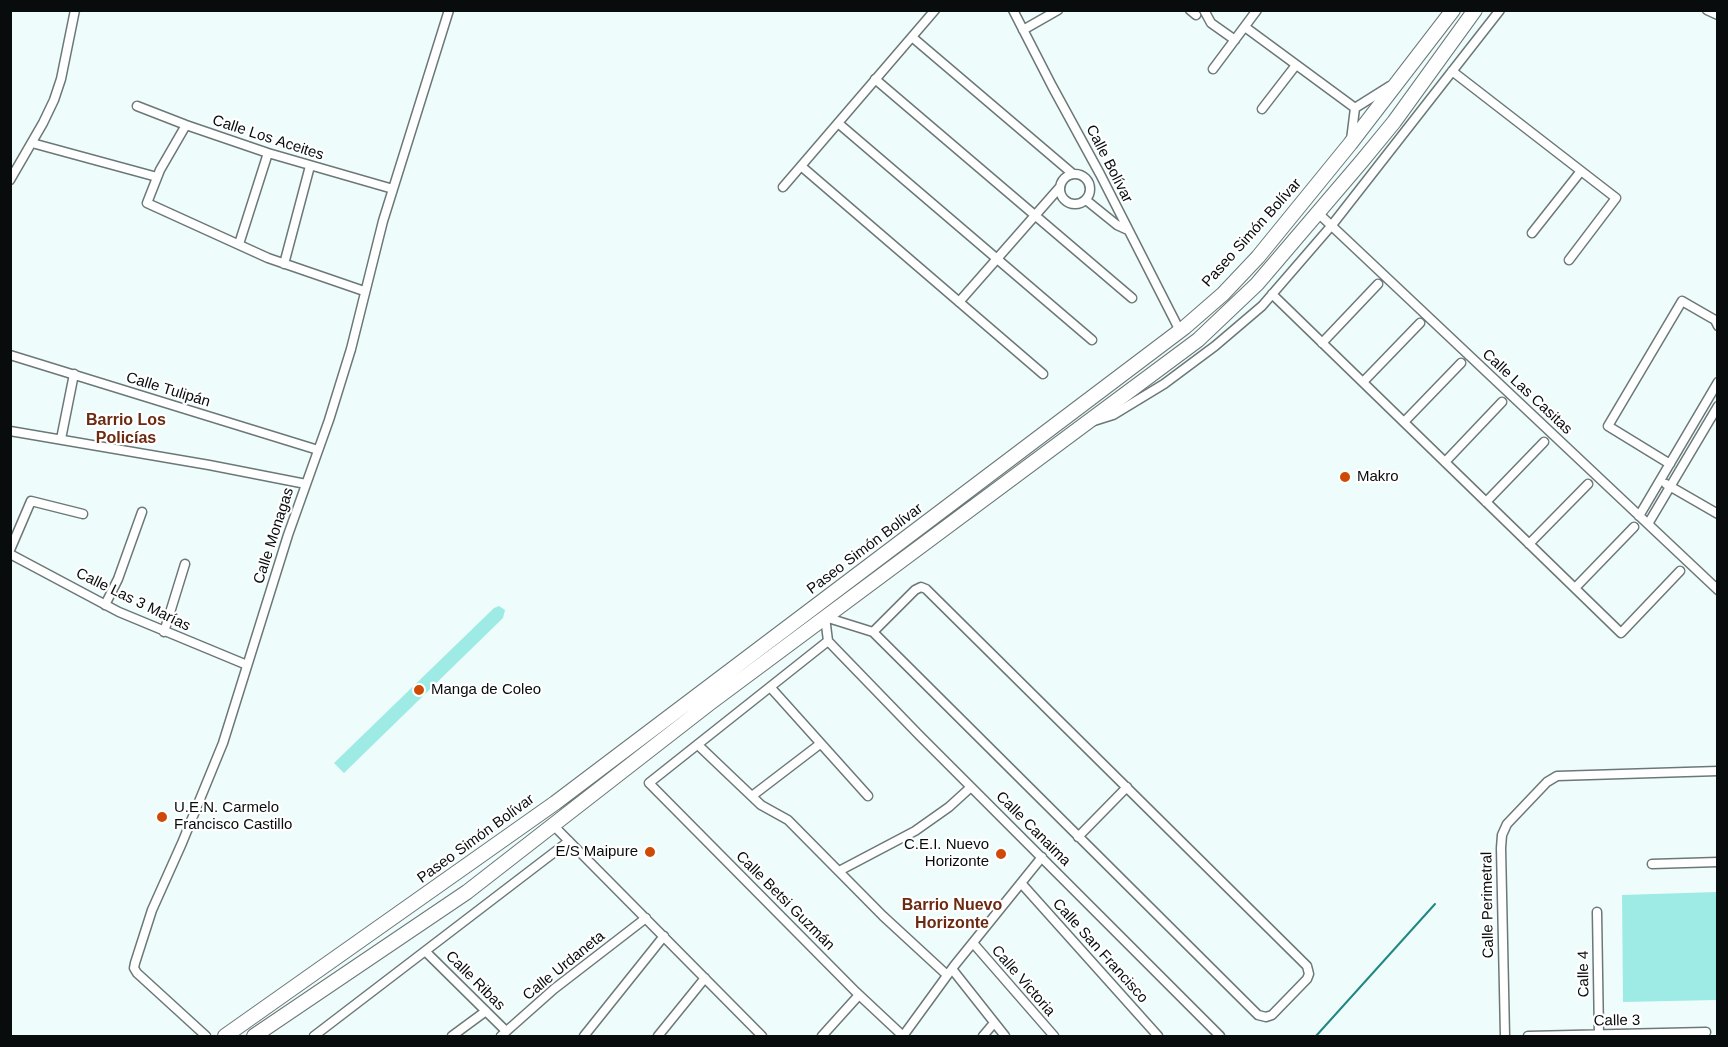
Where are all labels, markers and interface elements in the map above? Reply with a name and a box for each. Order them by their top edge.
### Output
street label: Calle Los Aceites [210,112,326,164]
street label: Calle Bolívar [1082,122,1136,206]
street label: Paseo Simón Bolívar [1198,175,1306,291]
street label: Calle Las Casitas [1478,346,1576,438]
street label: Calle Tulipán [124,369,212,411]
district label: Barrio Los Policías [86,411,166,449]
place label: Makro [1357,468,1399,486]
marker: Makro [1338,470,1352,484]
street label: Calle Monagas [250,486,298,586]
street label: Paseo Simón Bolívar [804,500,926,598]
street label: Calle Las 3 Marías [73,565,193,635]
place label: Manga de Coleo [431,681,541,699]
marker: Manga de Coleo [412,683,426,697]
street label: Calle Canaima [992,788,1074,870]
street label: Paseo Simón Bolívar [414,791,538,887]
place label: U.E.N. Carmelo Francisco Castillo [174,799,292,834]
marker: U.E.N. Carmelo Francisco Castillo [155,810,169,824]
place label: C.E.I. Nuevo Horizonte [904,836,989,871]
place label: E/S Maipure [555,843,638,861]
marker: E/S Maipure [643,845,657,859]
marker: C.E.I. Nuevo Horizonte [994,847,1008,861]
street label: Calle Betsi Guzmán [732,848,838,954]
street label: Calle Perimetral [1478,852,1498,958]
street label: Calle San Francisco [1048,895,1152,1007]
district label: Barrio Nuevo Horizonte [902,896,1002,934]
street label: Calle Urdaneta [519,928,609,1004]
street label: Calle Victoria [987,942,1059,1020]
street label: Calle Ribas [442,948,508,1014]
street label: Calle 4 [1575,951,1593,997]
street label: Calle 3 [1594,1012,1640,1030]

